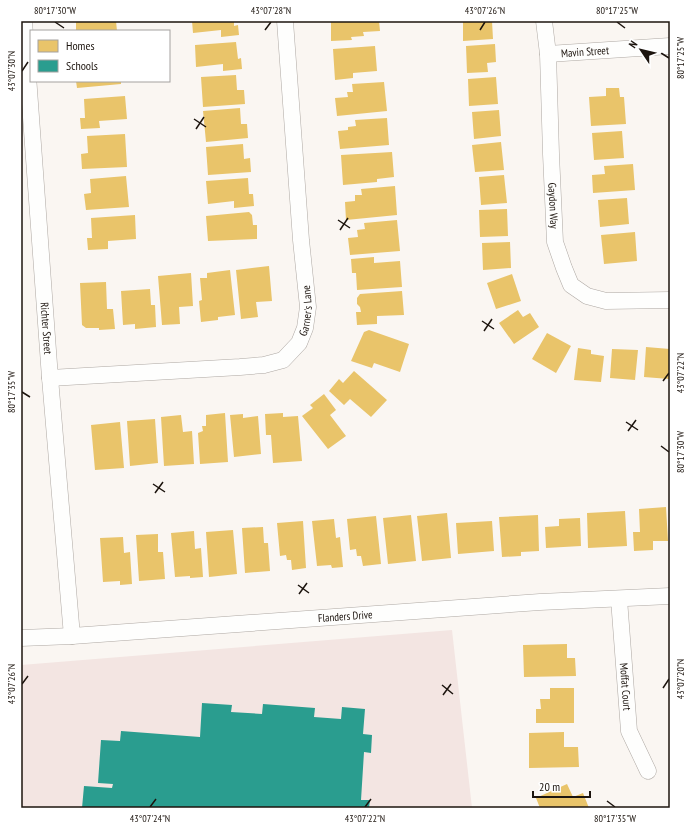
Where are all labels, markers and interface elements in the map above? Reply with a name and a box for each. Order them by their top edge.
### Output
text: 80°17'30"W [34,4,76,17]
text: 43°07'28"N [251,4,291,17]
text: 43°07'26"N [465,4,505,17]
text: 80°17'25"W [596,4,638,17]
legend [30,30,170,82]
north arrow [621,30,661,70]
text: 80°17'25"W [674,37,687,79]
text: Homes [66,38,94,53]
text: N [625,38,640,51]
street label: Mavin Street [560,43,609,60]
text: 43°07'30"N [5,51,18,91]
text: Schools [66,58,98,73]
street label: Gaydon Way [545,182,561,230]
street label: Garner's Lane [296,284,315,338]
street label: Richter Street [37,302,55,355]
text: 43°07'22"N [674,353,687,393]
text: 80°17'35"W [5,371,18,413]
text: 80°17'30"W [674,431,687,473]
street label: Flanders Drive [317,607,374,625]
text: 43°07'20"N [674,659,687,699]
street label: Moffat Court [617,662,634,711]
text: 43°07'26"N [5,664,18,704]
scale bar [533,773,590,799]
text: 20 m [539,779,560,794]
text: 43°07'24"N [130,812,170,825]
text: 43°07'22"N [345,812,385,825]
text: 80°17'35"W [594,812,636,825]

